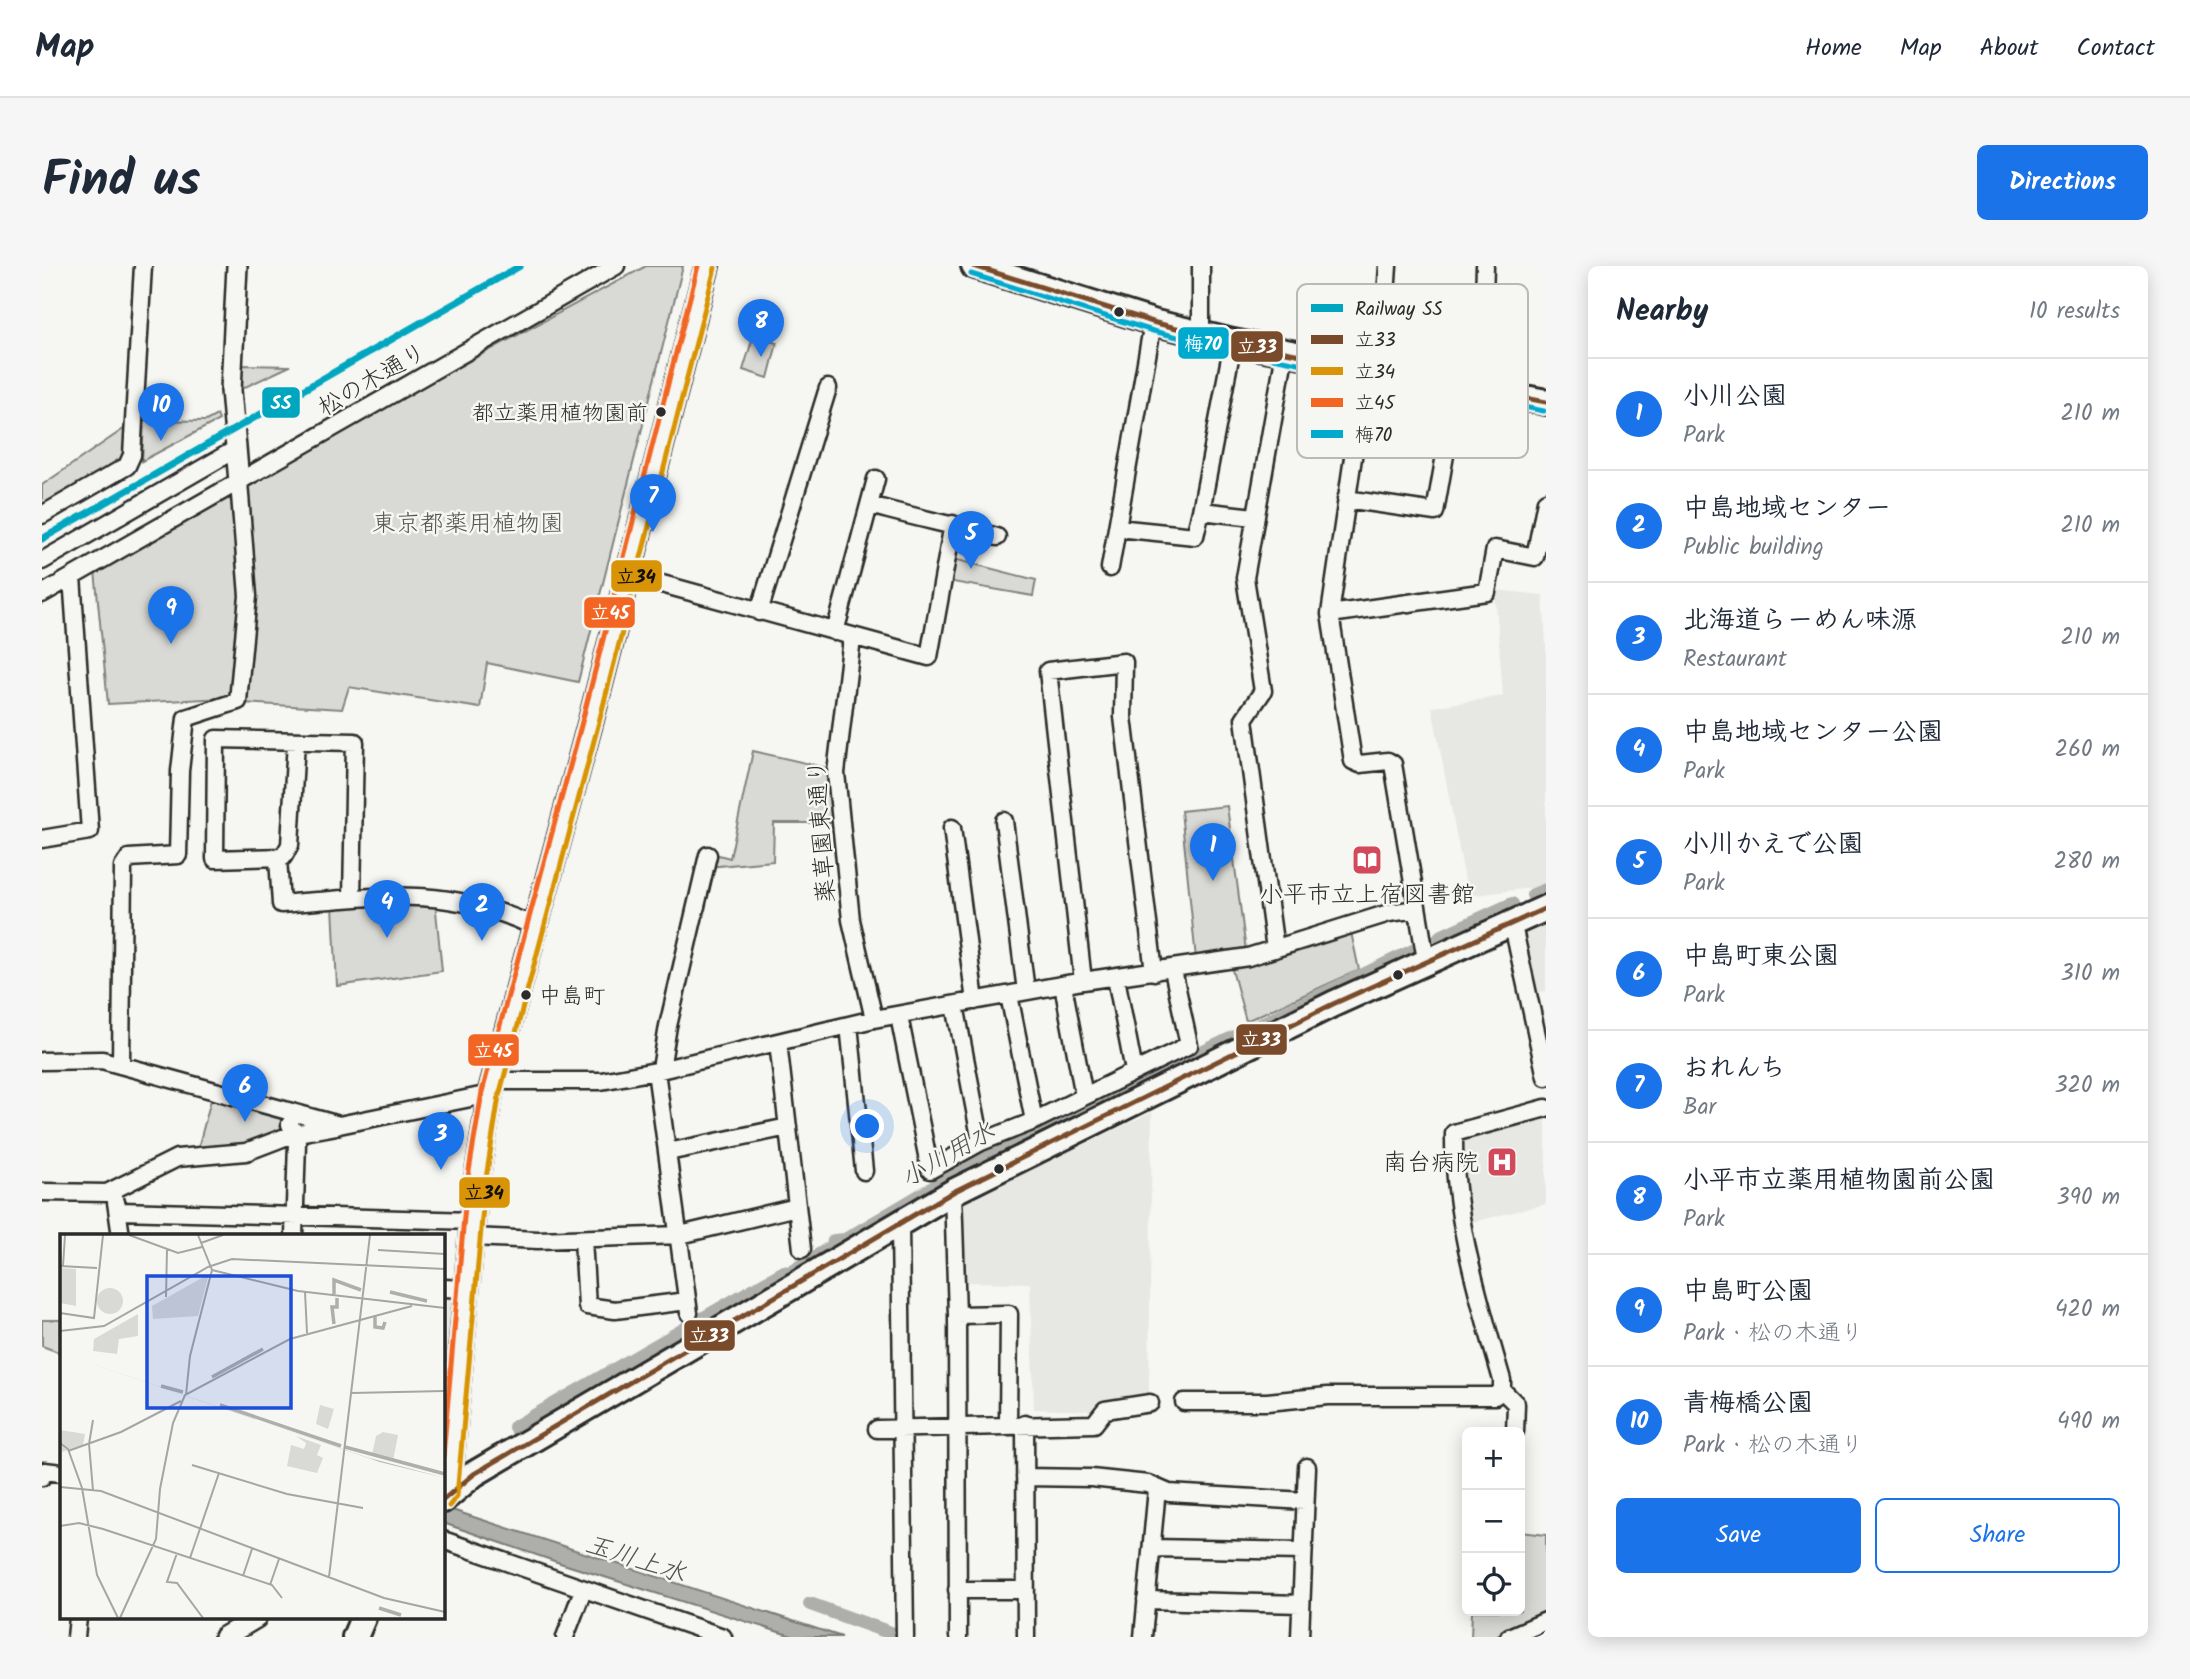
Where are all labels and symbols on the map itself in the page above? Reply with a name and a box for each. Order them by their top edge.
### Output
legend [1297,284,1528,458]
text: Railway SS [1355,295,1443,325]
pin: 8 [738,299,784,357]
unlabelled marker [1112,305,1126,319]
line badge: 梅70 [1177,326,1230,360]
text: 立33 [1355,326,1396,356]
text: 梅70 [1184,330,1222,360]
line badge: 立33 [1230,330,1284,363]
street label: 松の木通り [311,333,434,427]
text: 立33 [1237,333,1277,363]
text: 立34 [1355,358,1395,388]
pin: 10 [138,383,184,441]
line badge: SS [261,386,301,419]
text: SS [271,389,292,419]
text: 立45 [1355,389,1396,419]
place label: 都立薬用植物園前 [472,397,648,432]
marker: 都立薬用植物園前 [654,405,668,419]
text: 梅70 [1355,421,1392,451]
pin: 7 [630,474,676,532]
park label: 東京都薬用植物園 [372,505,564,544]
pin: 5 [948,511,994,569]
line badge: 立34 [610,559,663,593]
text: 立34 [616,563,657,593]
pin: 9 [148,586,194,644]
line badge: 立45 [583,596,636,629]
text: 立45 [591,599,631,629]
street label: 薬草園東通り [798,758,847,904]
pin: 1 [1190,823,1236,881]
library icon: 小平市立上宿図書館 [1350,843,1384,877]
place label: 小平市立上宿図書館 [1259,876,1475,915]
pin: 4 [364,880,410,938]
pin: 2 [459,883,505,941]
unlabelled marker [1391,968,1405,982]
place label: 中島町 [539,980,605,1015]
marker: 中島町 [519,988,533,1002]
line badge: 立33 [1235,1023,1288,1056]
text: 立33 [1241,1026,1281,1056]
line badge: 立45 [467,1033,520,1067]
text: 立45 [474,1037,514,1067]
pin: 6 [222,1064,268,1122]
your location [850,1109,884,1143]
pin: 3 [418,1112,464,1170]
water label: 小川用水 [892,1112,1004,1200]
place label: 南台病院 [1383,1144,1479,1183]
hospital icon: 南台病院 [1485,1145,1519,1179]
unlabelled marker [992,1162,1006,1176]
line badge: 立34 [458,1176,511,1209]
text: 立34 [464,1179,505,1209]
inset map [60,1234,444,1620]
line badge: 立33 [683,1319,736,1352]
text: 立33 [689,1322,729,1352]
water label: 玉川上水 [579,1524,691,1596]

